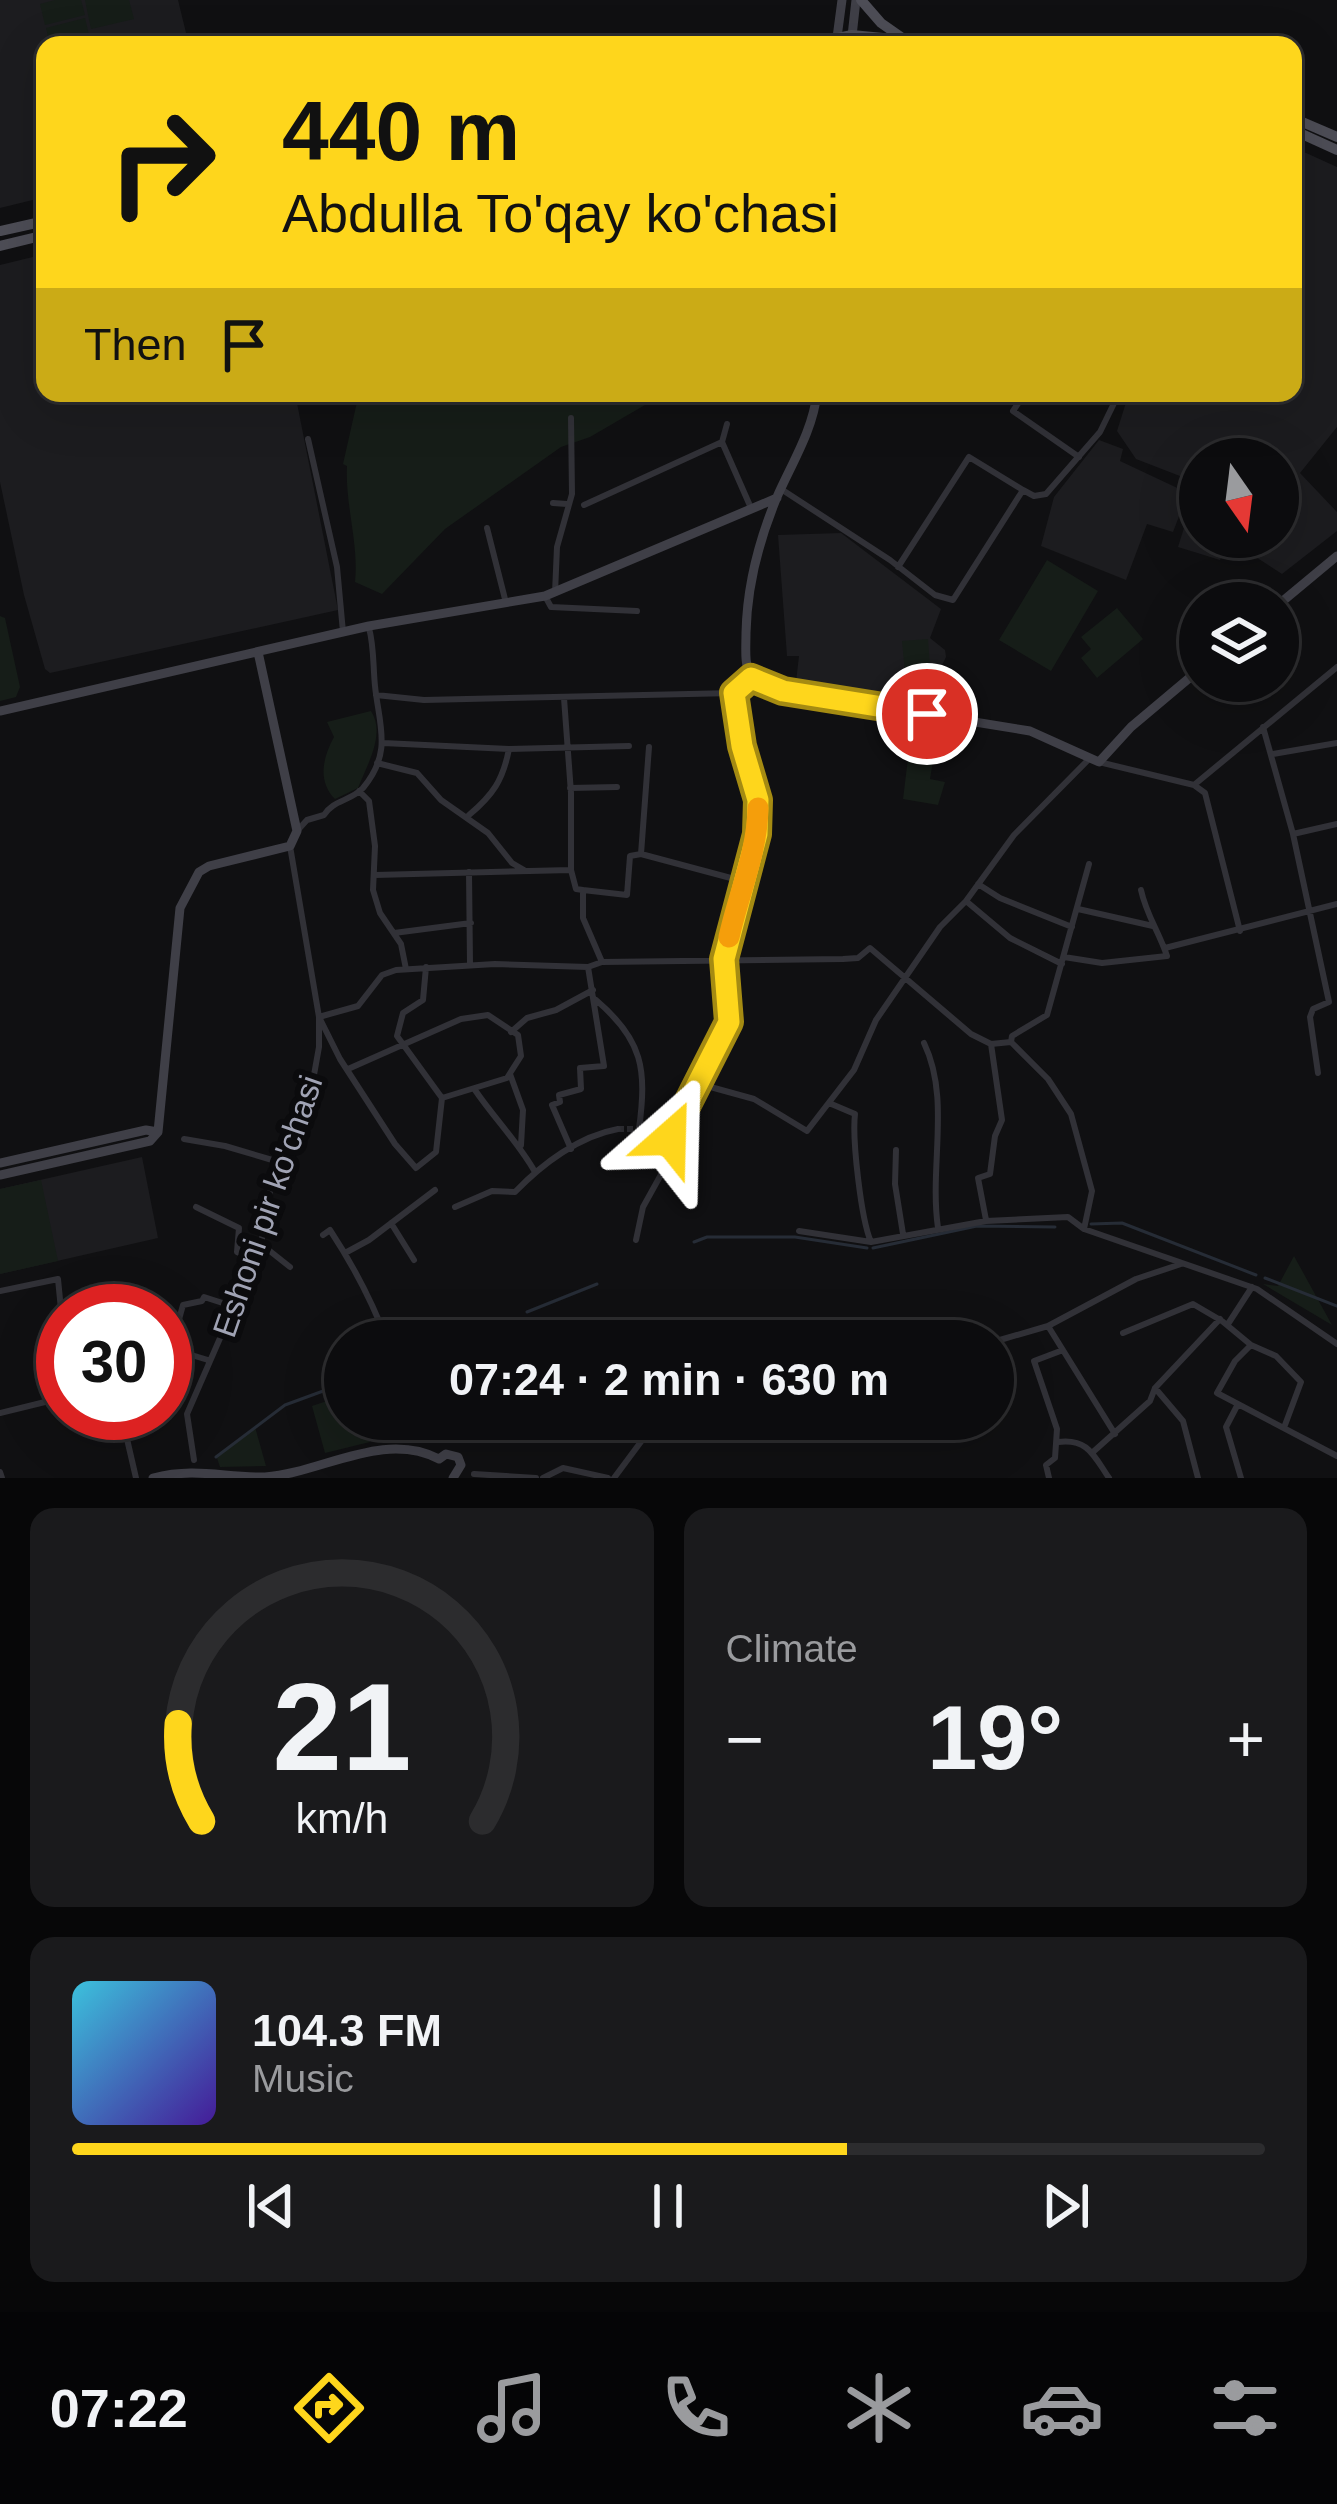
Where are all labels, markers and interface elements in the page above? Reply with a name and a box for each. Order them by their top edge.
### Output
icon: right [84,84,240,240]
text: 440 m [282,84,520,178]
text: Abdulla To'qay ko'chasi [282,183,839,243]
icon: arrive [211,312,277,378]
text: Then [84,319,187,370]
north arrow [1179,438,1299,558]
map controls [1179,438,1299,702]
button: layers [1179,582,1299,702]
pin [876,663,978,765]
icon: arrive [894,681,960,747]
street label: Eshoni pir ko'chasi [205,1071,330,1342]
position arrow [607,1075,733,1201]
speed limit sign: 30 [36,1284,192,1440]
text: 07:24 · 2 min · 630 m [449,1354,889,1405]
text: Climate [726,1627,858,1670]
text: 21 [272,1657,411,1796]
text: 19° [927,1688,1063,1788]
text: − [726,1702,764,1776]
text: + [1226,1702,1265,1776]
text: km/h [295,1793,388,1841]
text: 104.3 FM [252,2005,442,2056]
text: Music [252,2057,354,2100]
icon: previous [238,2173,304,2239]
icon: pause [635,2173,701,2239]
icon: next [1033,2173,1099,2239]
icon: directions [287,2366,371,2450]
icon: music [470,2366,554,2450]
icon: phone [654,2366,738,2450]
icon: climate [837,2366,921,2450]
icon: car [1020,2366,1104,2450]
icon: filters [1203,2366,1287,2450]
text: 07:22 [50,2378,188,2438]

